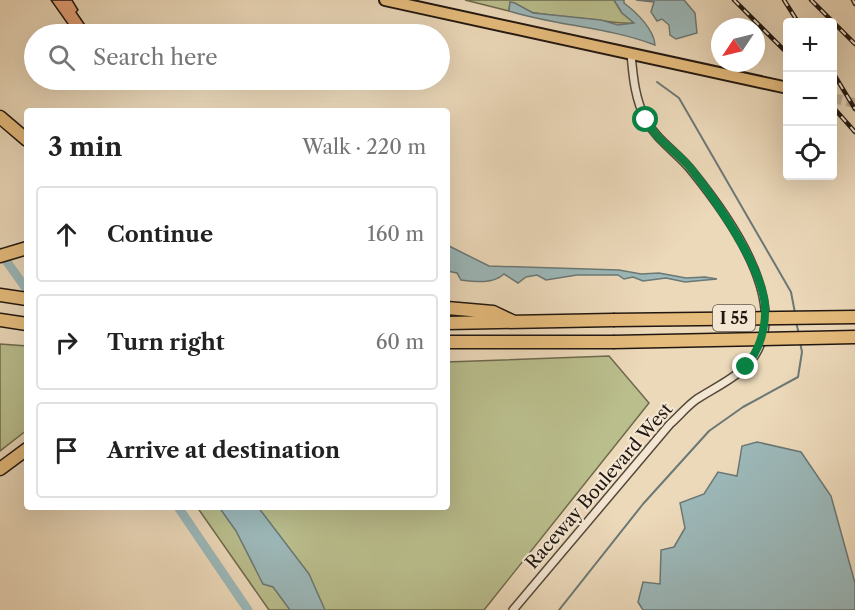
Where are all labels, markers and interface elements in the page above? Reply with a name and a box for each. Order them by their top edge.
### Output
north arrow [711,18,765,72]
map controls [783,18,837,180]
button: + [783,18,837,72]
search box [24,24,450,90]
icon: search [45,41,78,74]
text: Search here [93,44,218,71]
button: − [783,72,837,126]
route start [632,106,658,132]
button: locate [783,126,837,180]
text: 3 min [48,131,122,163]
text: Walk · 220 m [302,135,426,159]
icon: ahead [50,218,83,251]
text: Continue [107,221,213,248]
text: 160 m [367,222,424,246]
road number: I 55 [713,305,755,331]
icon: right [50,326,83,359]
text: Turn right [107,329,225,356]
text: 60 m [376,330,424,354]
route end [732,353,758,379]
street label: Raceway Boulevard West [521,398,678,574]
icon: arrive [50,434,83,467]
text: Arrive at destination [107,437,340,464]

